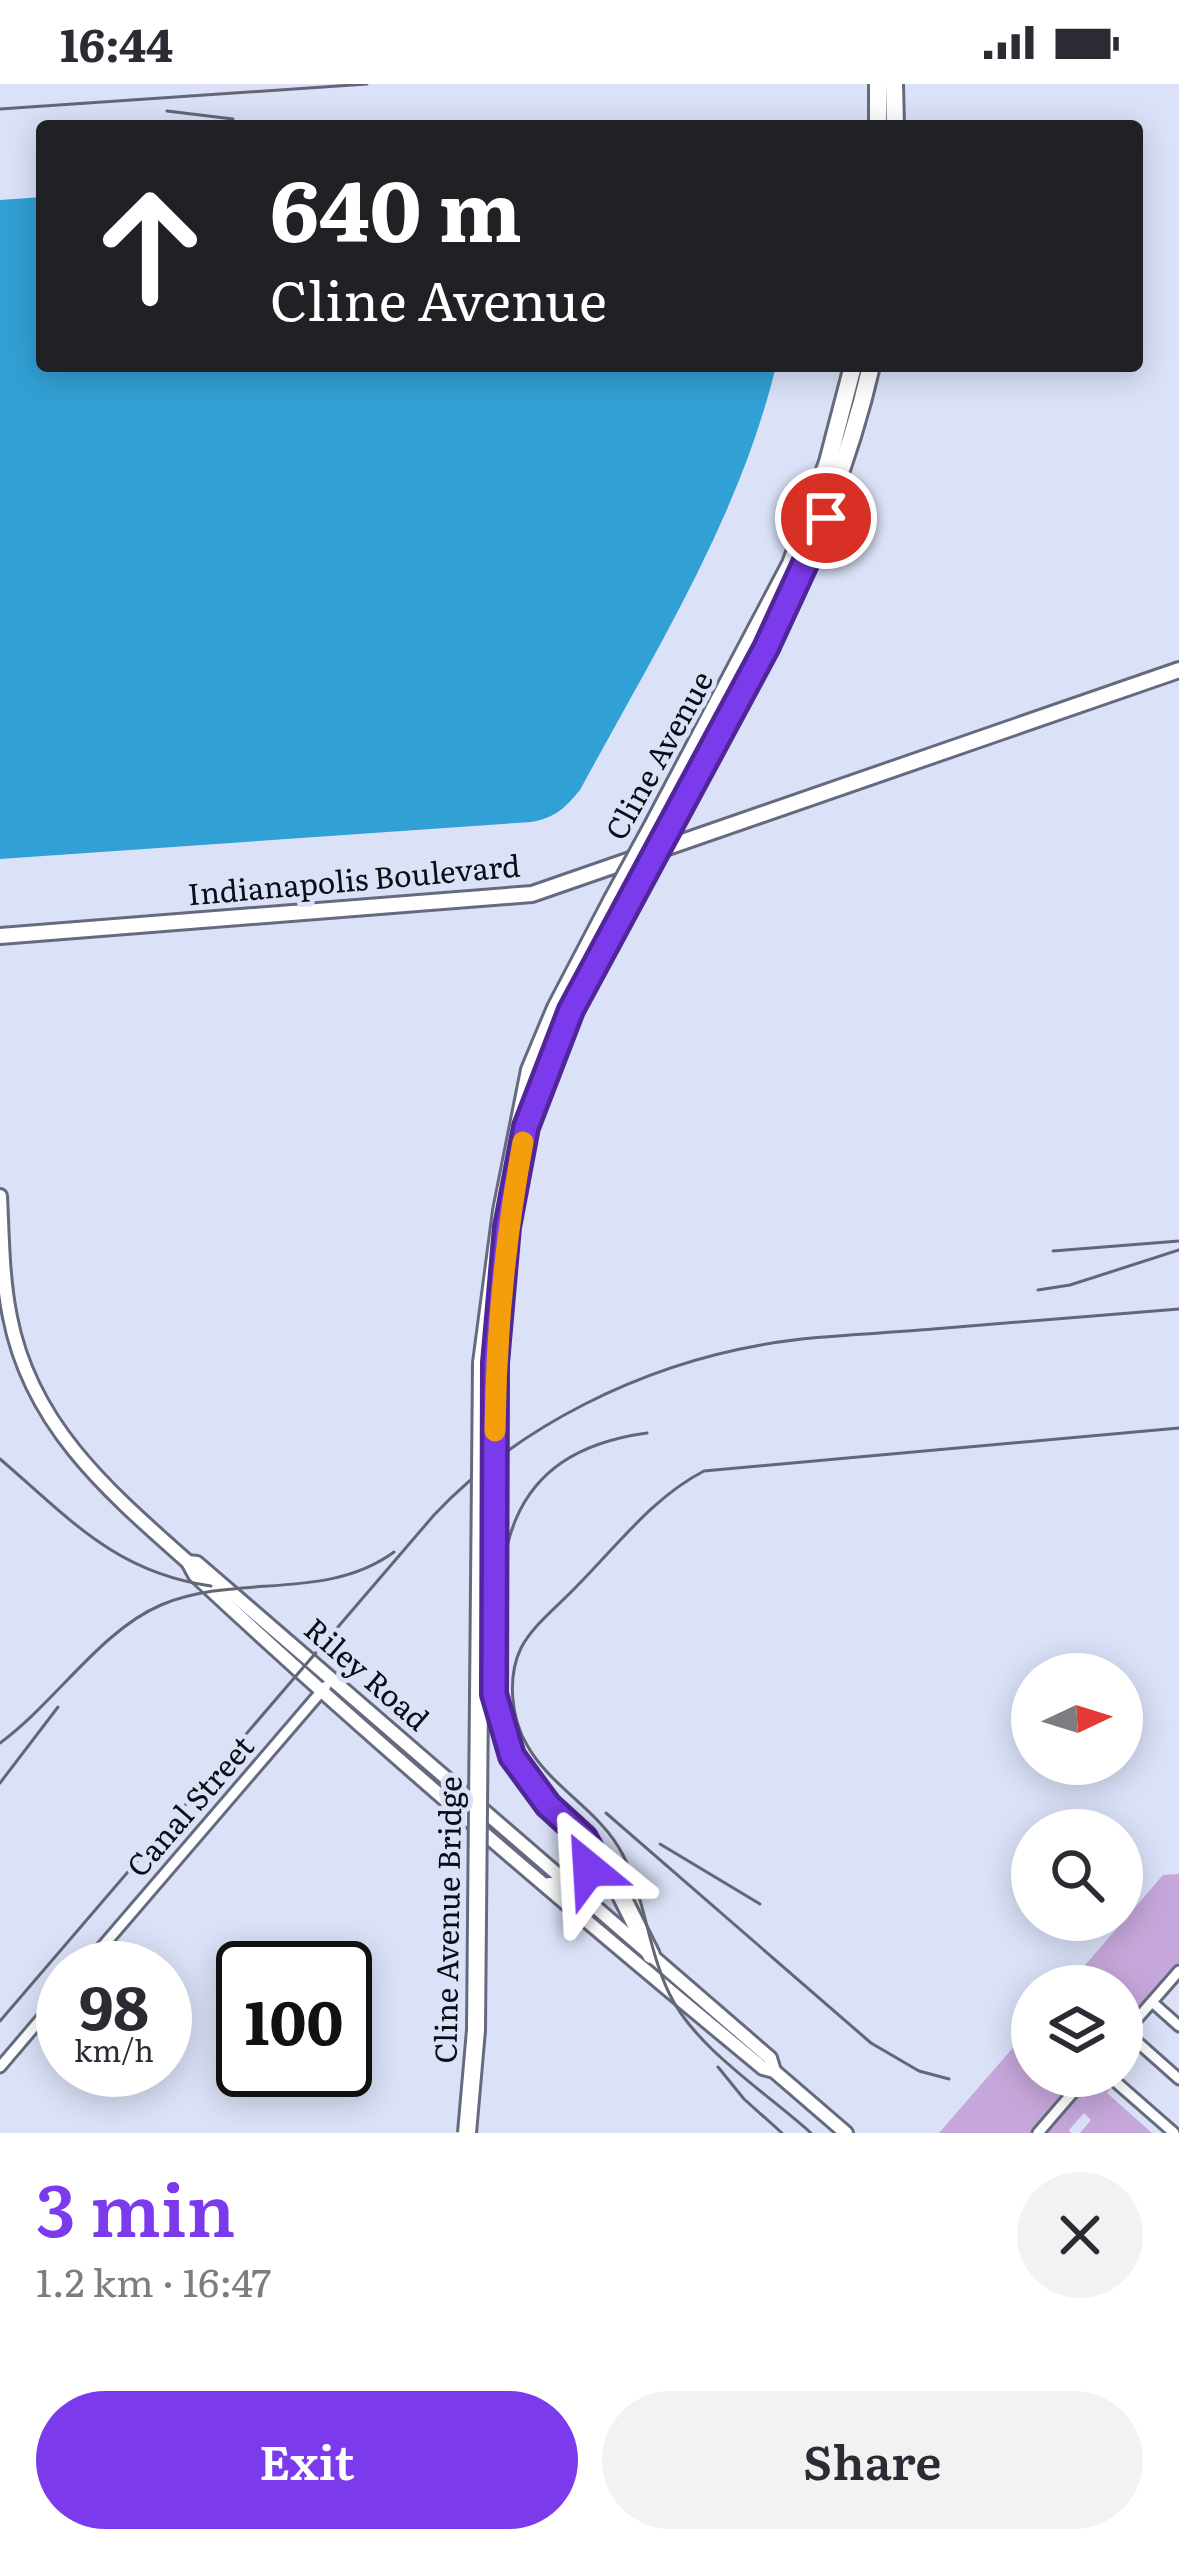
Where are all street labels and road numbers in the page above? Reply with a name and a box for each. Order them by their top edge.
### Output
street label: Cline Avenue [593,662,722,847]
street label: Indianapolis Boulevard [186,842,522,914]
street label: Riley Road [296,1606,440,1739]
street label: Canal Street [115,1725,263,1885]
street label: Cline Avenue Bridge [421,1776,471,2064]

